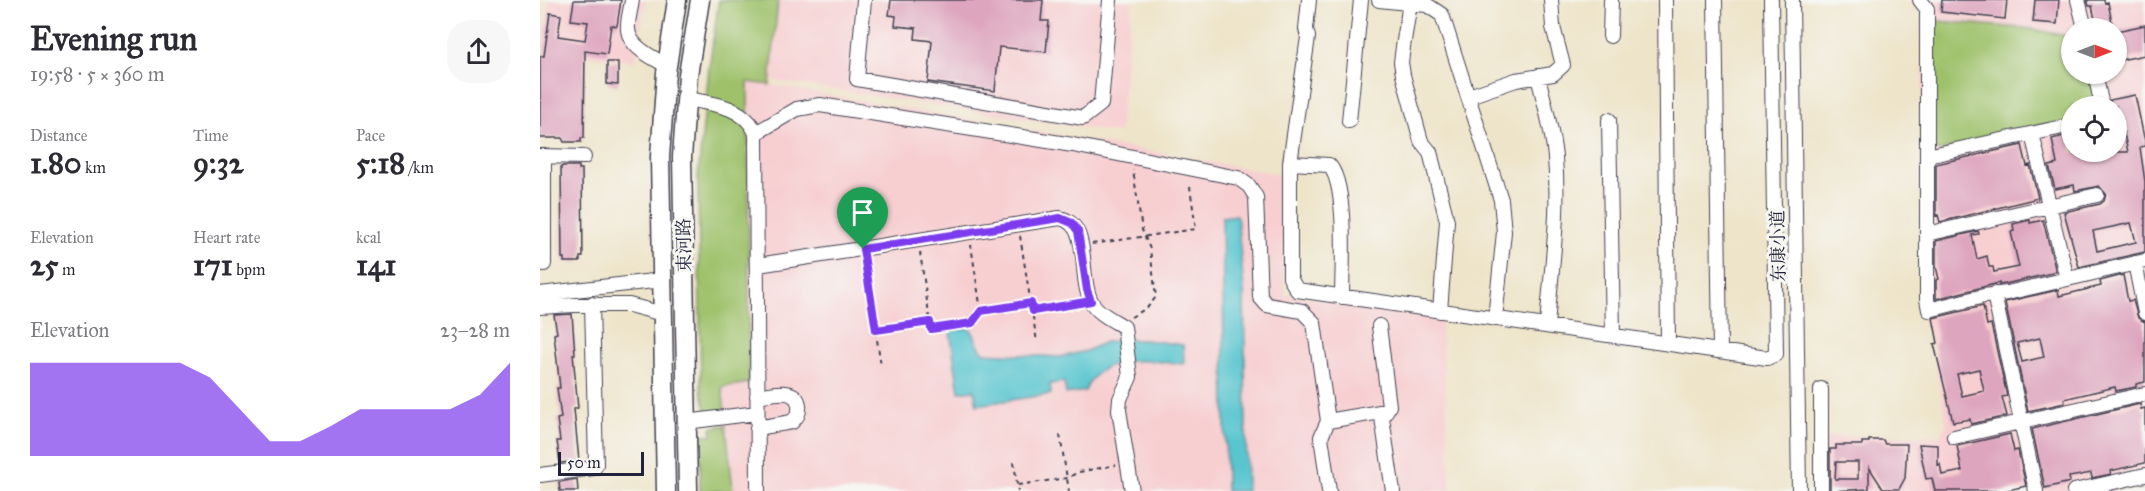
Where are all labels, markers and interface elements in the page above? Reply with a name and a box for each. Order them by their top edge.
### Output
north arrow [2061,18,2127,84]
map controls [2061,18,2127,162]
text: Evening run [30,19,197,59]
button: share [447,20,510,83]
text: 19:58 · 5 × 360 m [30,62,164,86]
button: locate [2061,96,2127,162]
text: Distance [30,126,87,145]
text: Time [193,126,228,145]
text: Pace [356,126,385,145]
text: 1.80 [30,145,82,181]
text: 9:32 [193,145,243,181]
text: 5:18 [356,145,405,181]
text: km [82,158,106,177]
text: /km [405,158,434,177]
pin [837,187,888,249]
icon: arrive [846,196,879,229]
street label: 东康小道 [1766,210,1790,282]
street label: 束河路 [673,218,695,272]
text: Elevation [30,228,94,247]
text: Heart rate [193,228,260,247]
text: kcal [356,228,381,247]
text: 25 [30,247,59,283]
text: 171 [193,247,233,283]
text: 141 [356,247,396,283]
text: m [59,260,75,279]
text: bpm [233,260,265,279]
text: Elevation [30,318,109,342]
text: 23–28 m [440,318,510,342]
scale bar [558,449,644,476]
text: 50 m [567,453,601,472]

